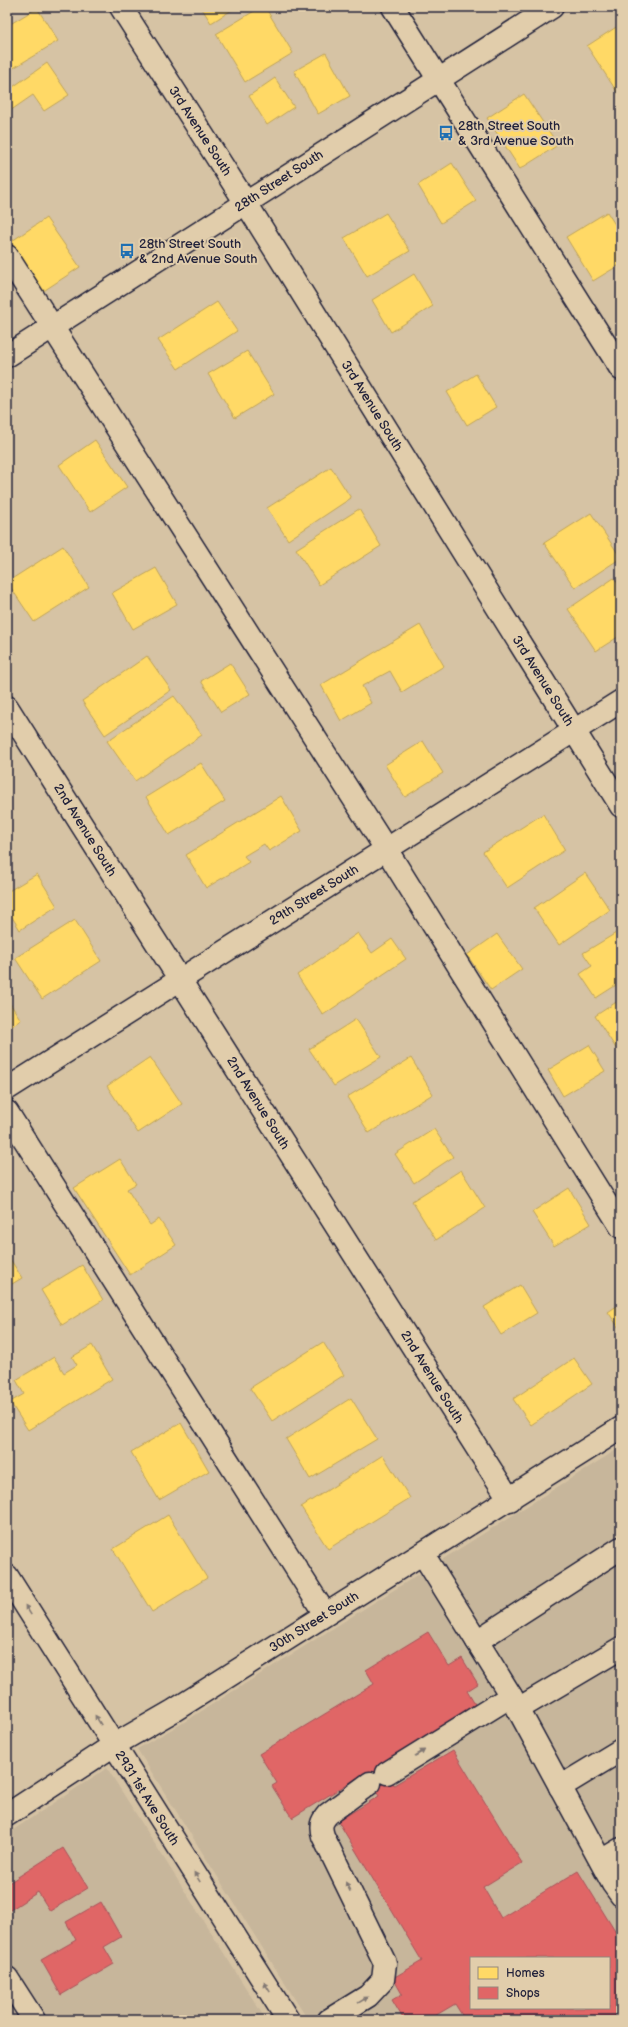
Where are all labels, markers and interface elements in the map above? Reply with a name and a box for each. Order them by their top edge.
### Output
street label: 3rd Avenue South [165,83,235,179]
place label: 28th Street South & 3rd Avenue South [458,118,574,149]
bus stop icon: 28th Street South & 3rd Avenue South [437,124,455,142]
street label: 28th Street South [232,146,326,216]
place label: 28th Street South & 2nd Avenue South [139,236,258,267]
bus stop icon: 28th Street South & 2nd Avenue South [118,242,136,260]
street label: 3rd Avenue South [338,358,406,454]
street label: 3rd Avenue South [509,633,577,729]
street label: 2nd Avenue South [50,781,120,879]
street label: 29th Street South [266,861,362,929]
street label: 2nd Avenue South [223,1054,293,1152]
street label: 2nd Avenue South [397,1328,467,1426]
street label: 30th Street South [266,1588,362,1656]
one-way arrow [25,1604,32,1616]
one-way arrow [94,1715,102,1725]
street label: 2931 1st Ave South [111,1748,183,1848]
one-way arrow [414,1749,426,1756]
one-way arrow [194,1871,201,1883]
one-way arrow [345,1881,351,1893]
legend [470,1957,610,2009]
text: Homes [506,1966,545,1981]
one-way arrow [263,1982,271,1992]
text: Shops [506,1986,540,2001]
one-way arrow [357,1996,369,2003]

